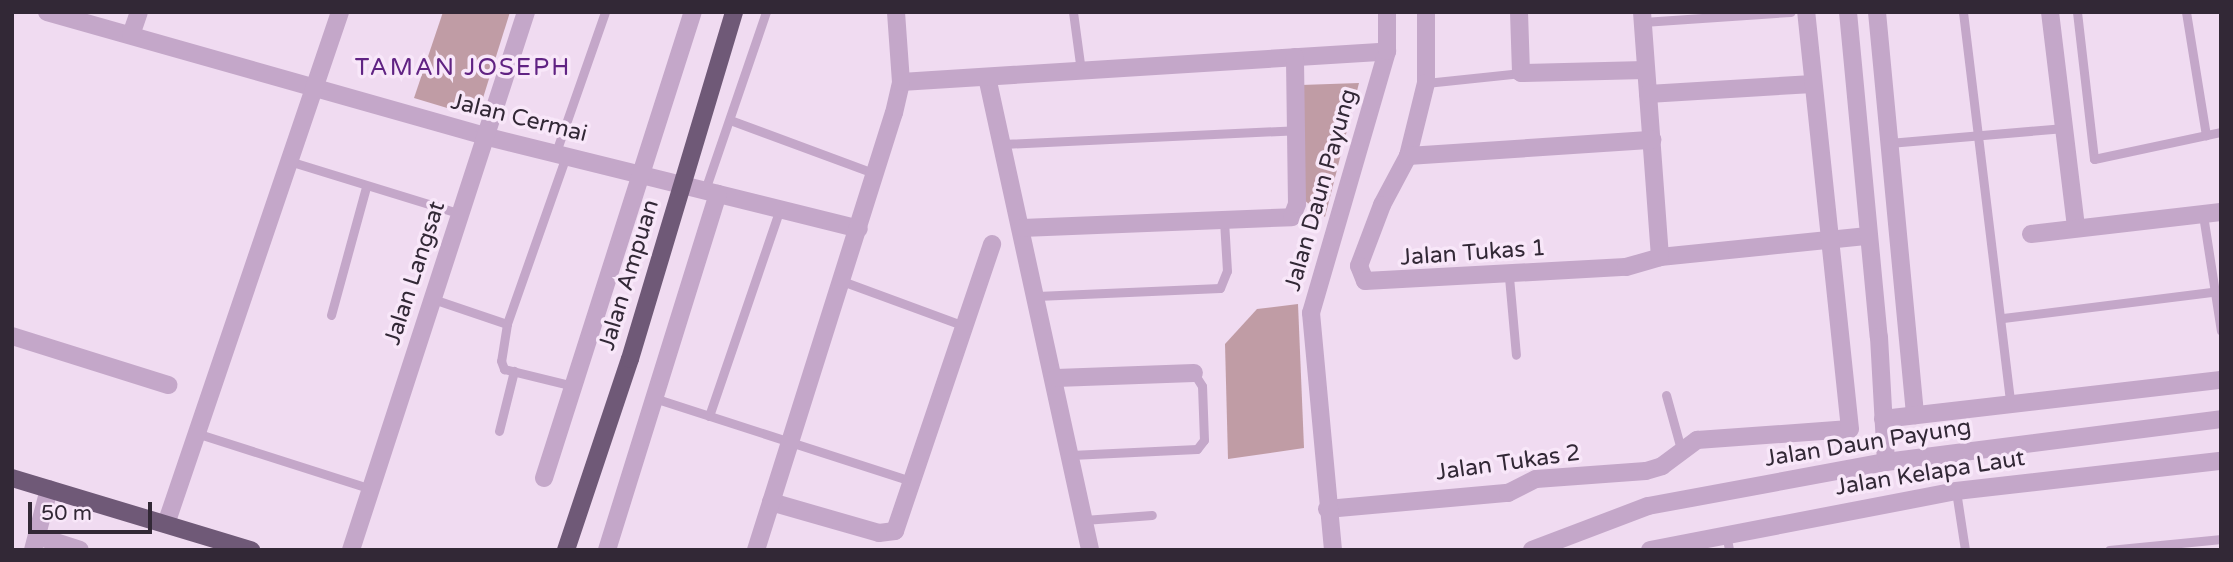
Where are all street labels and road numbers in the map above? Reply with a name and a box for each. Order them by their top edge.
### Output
street label: Jalan Daun Payung [1279,86,1363,294]
street label: Jalan Cermai [448,88,590,148]
street label: Jalan Ampuan [593,196,665,354]
street label: Jalan Langsat [379,198,451,348]
street label: Jalan Tukas 1 [1399,234,1547,272]
street label: Jalan Daun Payung [1763,413,1973,473]
street label: Jalan Tukas 2 [1434,439,1582,487]
street label: Jalan Kelapa Laut [1833,444,2027,502]

